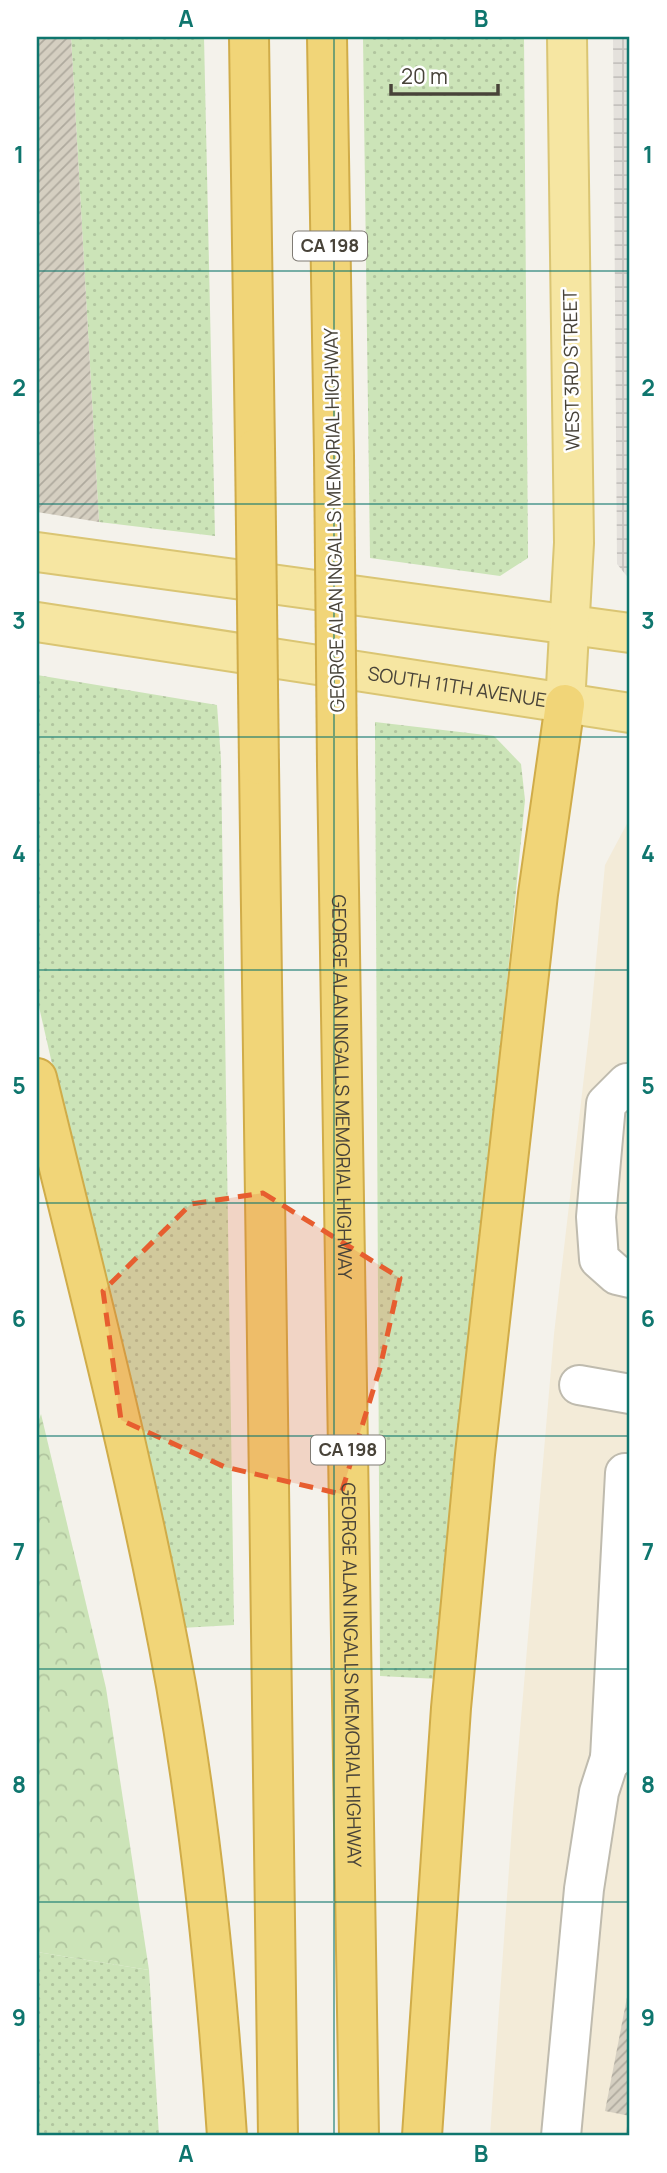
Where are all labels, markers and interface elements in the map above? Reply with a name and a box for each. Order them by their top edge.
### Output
text: A [178,2,194,34]
text: B [474,2,488,34]
scale bar [391,52,497,96]
text: 20 m [401,62,448,90]
text: 1 [14,138,24,170]
text: 1 [643,138,653,170]
road number: CA 198 [293,232,367,260]
street label: WEST 3RD STREET [557,288,585,451]
street label: GEORGE ALAN INGALLS MEMORIAL HIGHWAY [318,327,350,713]
text: 2 [12,371,26,403]
text: 2 [641,371,655,403]
text: 3 [12,604,26,636]
text: 3 [641,604,655,636]
street label: SOUTH 11TH AVENUE [366,660,548,713]
text: 4 [12,837,26,869]
text: 4 [641,837,655,869]
street label: GEORGE ALAN INGALLS MEMORIAL HIGHWAY [326,894,358,1280]
text: 5 [12,1069,26,1101]
text: 5 [641,1069,655,1101]
text: 6 [12,1302,26,1334]
text: 6 [641,1302,655,1334]
road number: CA 198 [311,1436,385,1464]
street label: GEORGE ALAN INGALLS MEMORIAL HIGHWAY [336,1482,368,1868]
text: 7 [13,1535,25,1567]
text: 7 [642,1535,654,1567]
text: 8 [12,1768,26,1800]
text: 8 [641,1768,655,1800]
text: 9 [12,2001,26,2033]
text: 9 [641,2001,655,2033]
text: A [178,2137,194,2169]
text: B [474,2137,488,2169]

